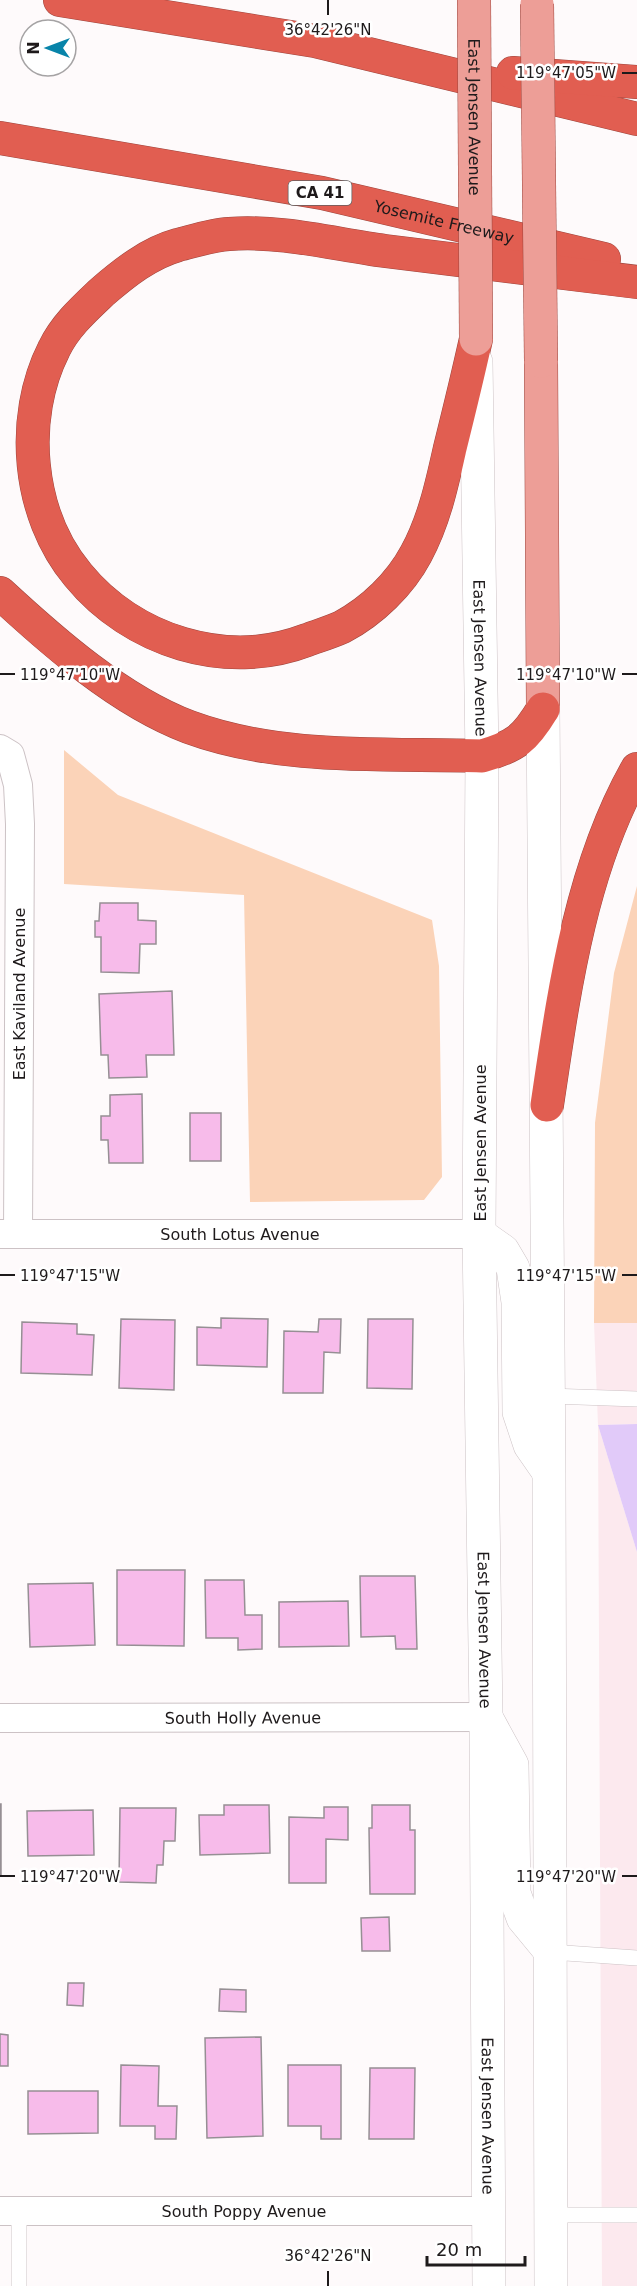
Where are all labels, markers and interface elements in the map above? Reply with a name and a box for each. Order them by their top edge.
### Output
north arrow [18,18,78,78]
text: 36°42'26"N [284,21,372,39]
street label: East Jensen Avenue [464,38,484,196]
text: N [24,41,43,55]
text: 119°47'05"W [516,64,616,82]
road number: CA 41 [288,181,352,205]
street label: Yosemite Freeway [371,196,516,248]
street label: East Jensen Avenue [469,579,491,737]
text: 119°47'10"W [20,666,120,684]
text: 119°47'10"W [516,666,616,684]
street label: East Kaviland Avenue [10,908,29,1080]
street label: East Jensen Avenue [471,1064,490,1222]
street label: South Lotus Avenue [160,1225,320,1244]
text: 119°47'15"W [20,1267,120,1285]
text: 119°47'15"W [516,1267,616,1285]
street label: East Jensen Avenue [474,1551,495,1709]
street label: South Holly Avenue [165,1708,321,1728]
text: 119°47'20"W [20,1868,120,1886]
text: 119°47'20"W [516,1868,616,1886]
street label: East Jensen Avenue [478,2037,498,2195]
street label: South Poppy Avenue [162,2202,326,2221]
scale bar [427,2229,524,2267]
text: 20 m [436,2239,482,2260]
text: 36°42'26"N [284,2247,372,2265]

